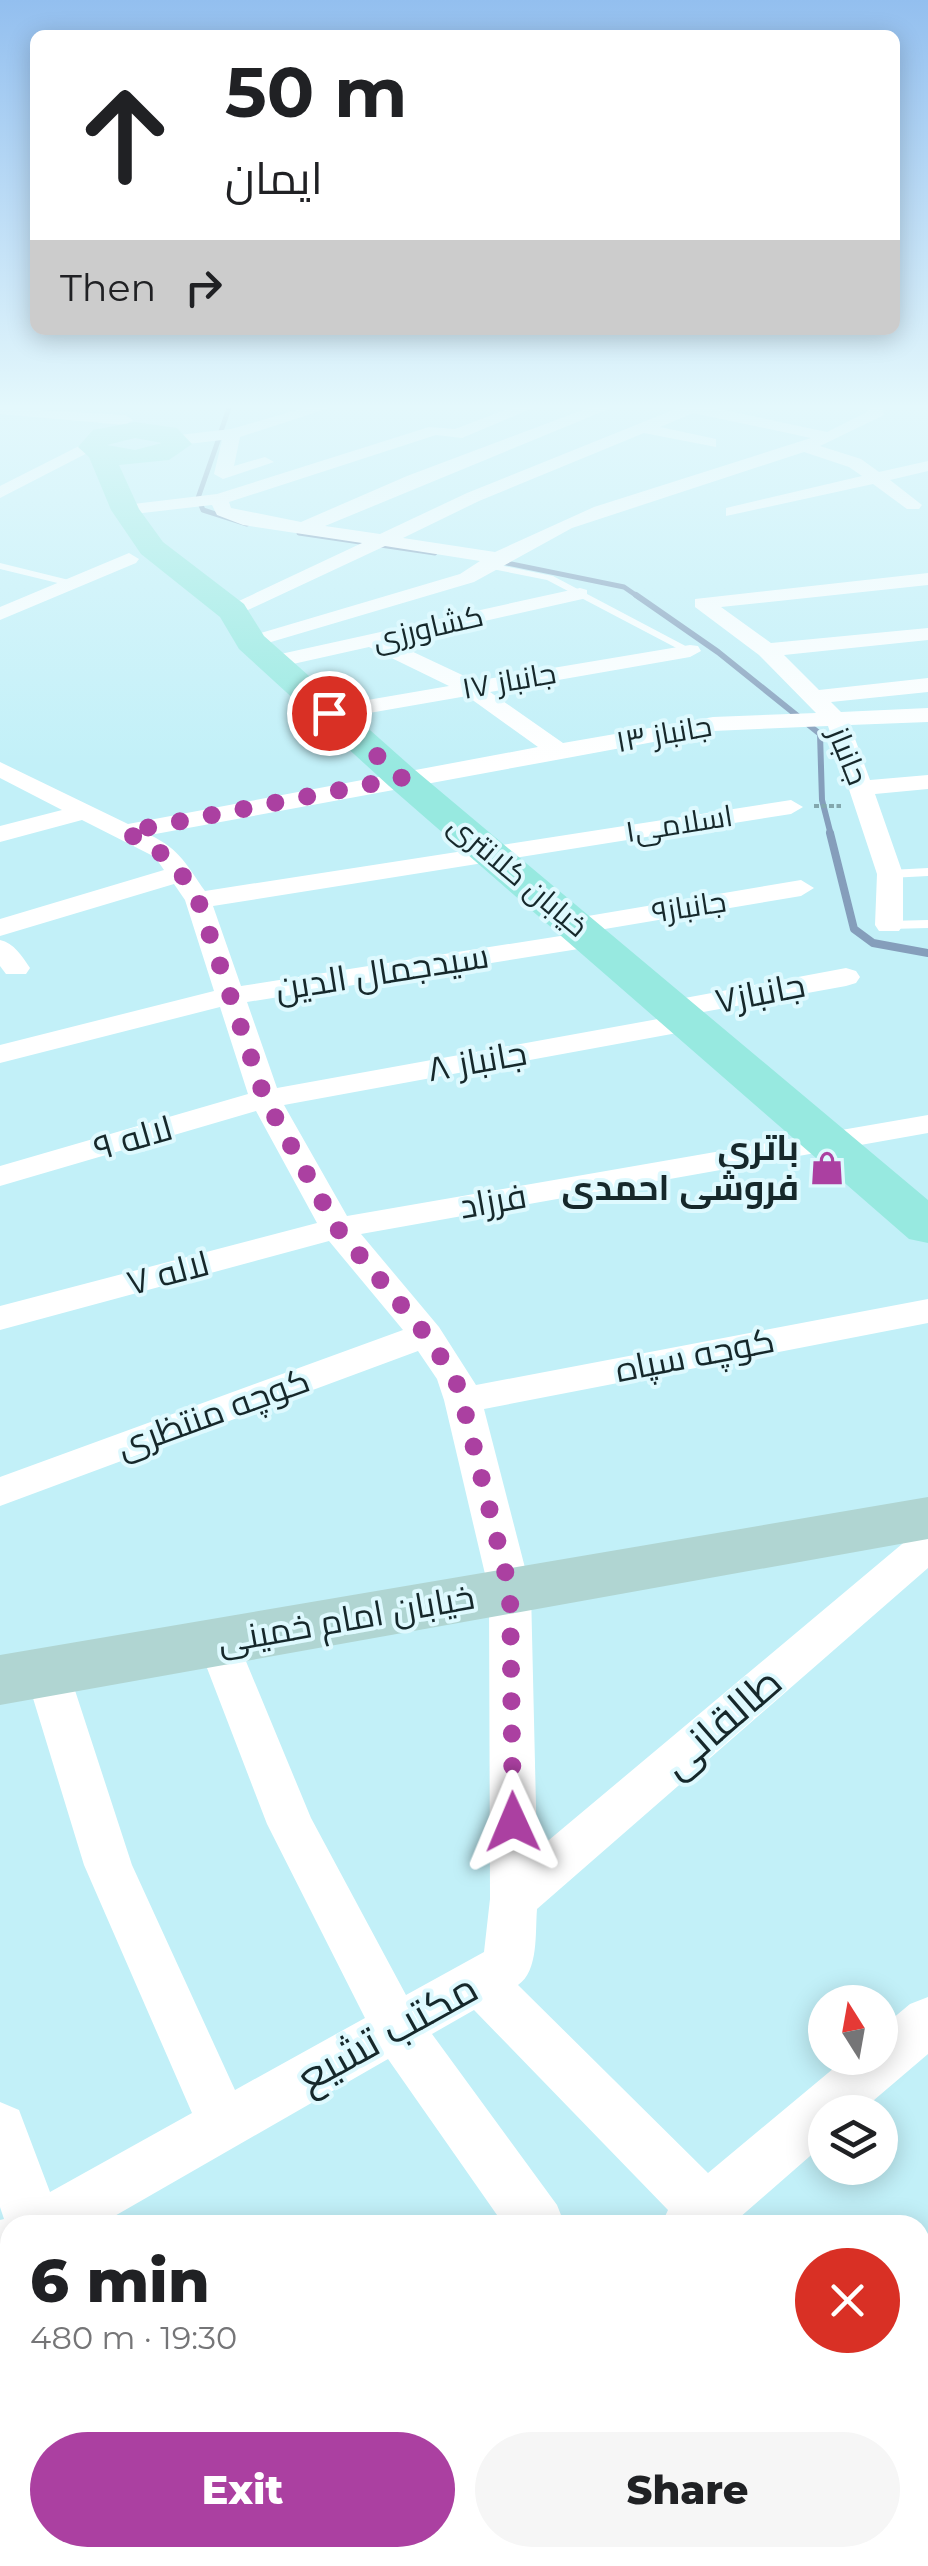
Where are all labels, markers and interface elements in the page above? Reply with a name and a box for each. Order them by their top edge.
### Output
text: 50 m [225,49,407,135]
icon: ahead [60,70,190,200]
text: ایمان [225,150,323,205]
icon: right [176,260,231,315]
text: Then [60,264,156,311]
street label: کشاورزی [369,597,487,658]
street label: جانباز ۱۷ [459,654,559,707]
pin [287,671,372,756]
icon: arrive [302,686,357,741]
street label: جانباز ۱۳ [613,707,715,760]
street label: جانباز [819,720,877,790]
street label: اسلامی۱ [623,797,735,850]
street label: خیابان کلانتری [441,807,596,945]
street label: جانباز۹ [649,882,729,931]
street label: سیدجمال الدین [272,933,492,1010]
street label: جانباز۷ [711,963,809,1022]
street label: جانباز ۸ [424,1031,530,1090]
street label: لاله ۹ [89,1106,177,1169]
place label: باتری فروشی احمدی [561,1126,799,1209]
shop icon: باتری فروشی احمدی [808,1149,846,1187]
street label: فرزاد [456,1173,530,1228]
street label: لاله ۷ [122,1241,214,1304]
street label: کوچه سپاه [612,1318,778,1393]
street label: کوچه منتظری [111,1358,316,1469]
street label: خیابان امام خمینی [214,1575,478,1665]
street label: طالقانی [650,1656,792,1788]
position arrow [461,1770,565,1874]
street label: مکتب تشیع [288,1961,487,2105]
north arrow [808,1985,898,2075]
map controls [808,1985,898,2185]
button: layers [808,2095,898,2185]
text: 6 min [30,2244,210,2317]
button: close [795,2248,900,2353]
text: 480 m · 19:30 [30,2318,237,2357]
button: Exit [30,2432,455,2547]
button: Share [475,2432,900,2547]

